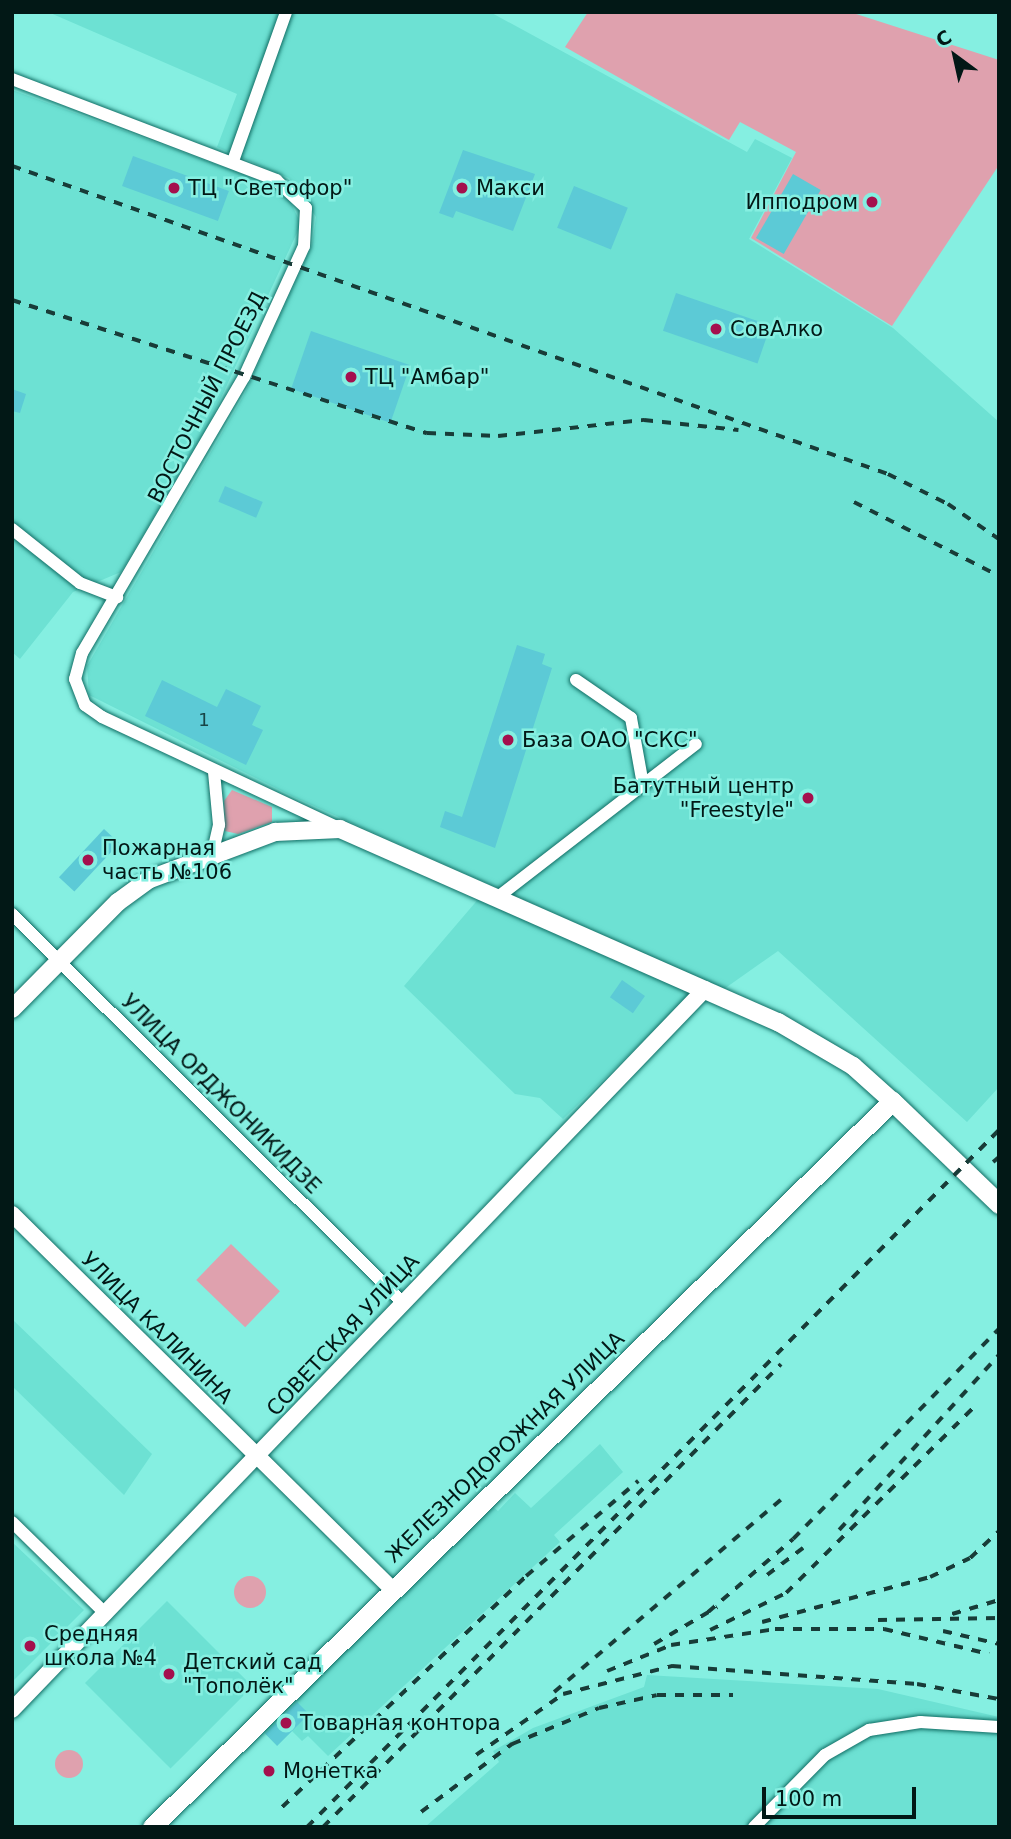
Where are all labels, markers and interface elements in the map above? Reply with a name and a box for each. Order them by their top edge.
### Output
north arrow [920,21,990,91]
text: С [932,25,955,51]
place label: ТЦ "Светофор" [188,175,352,201]
place label: Макси [476,175,545,201]
marker: ТЦ "Светофор" [166,180,182,196]
marker: Макси [454,180,470,196]
place label: Ипподром [745,189,858,215]
marker: Ипподром [864,194,880,210]
street label: ВОСТОЧНЫЙ ПРОЕЗД [143,287,271,507]
place label: СовАлко [730,316,823,342]
marker: СовАлко [708,321,724,337]
place label: ТЦ "Амбар" [365,364,489,390]
marker: ТЦ "Амбар" [343,369,359,385]
house number: 1 [198,709,210,731]
place label: База ОАО "СКС" [522,727,698,753]
marker: База ОАО "СКС" [500,732,516,748]
place label: Батутный центр "Freestyle" [613,773,794,823]
marker: Батутный центр "Freestyle" [800,790,816,806]
place label: Пожарная часть №106 [102,835,232,885]
marker: Пожарная часть №106 [80,852,96,868]
street label: УЛИЦА ОРДЖОНИКИДЗЕ [116,989,326,1199]
street label: УЛИЦА КАЛИНИНА [76,1247,238,1409]
street label: СОВЕТСКАЯ УЛИЦА [262,1249,424,1421]
street label: ЖЕЛЕЗНОДОРОЖНАЯ УЛИЦА [380,1326,630,1568]
place label: Средняя школа №4 [44,1621,157,1671]
marker: Средняя школа №4 [22,1638,38,1654]
place label: Детский сад "Тополёк" [183,1649,322,1699]
marker: Детский сад "Тополёк" [161,1666,177,1682]
place label: Товарная контора [300,1710,501,1736]
marker: Товарная контора [278,1715,294,1731]
place label: Монетка [283,1758,378,1784]
marker: Монетка [261,1763,277,1779]
scale bar [766,1772,920,1816]
text: 100 m [775,1787,842,1811]

